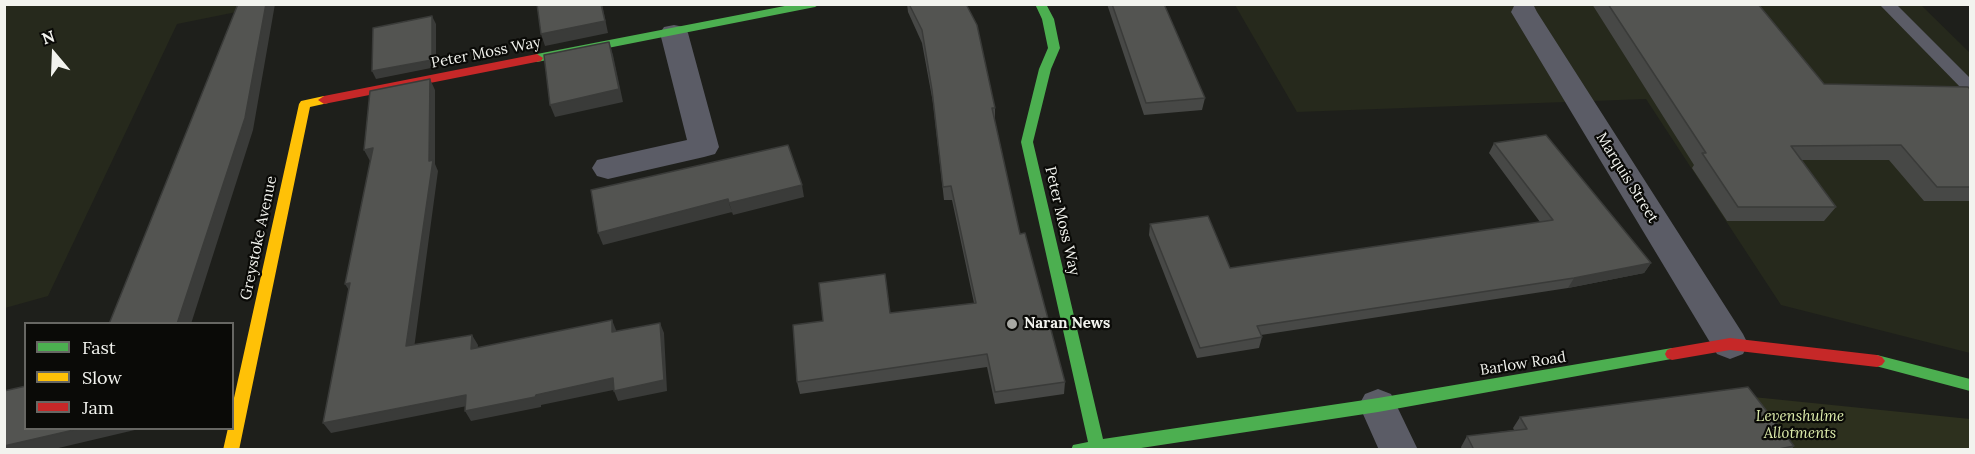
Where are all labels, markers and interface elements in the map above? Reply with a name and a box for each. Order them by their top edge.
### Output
north arrow [24,24,84,84]
text: N [39,26,57,48]
street label: Peter Moss Way [430,34,542,72]
street label: Marquis Street [1592,130,1662,226]
street label: Peter Moss Way [1041,165,1083,277]
street label: Greystoke Avenue [237,174,281,302]
place label: Naran News [1024,315,1110,333]
marker: Naran News [1005,317,1019,331]
legend [24,322,234,430]
text: Fast [82,336,116,359]
street label: Barlow Road [1479,348,1567,380]
text: Slow [82,366,122,389]
text: Jam [82,396,114,419]
park label: Levenshulme Allotments [1756,408,1844,443]

